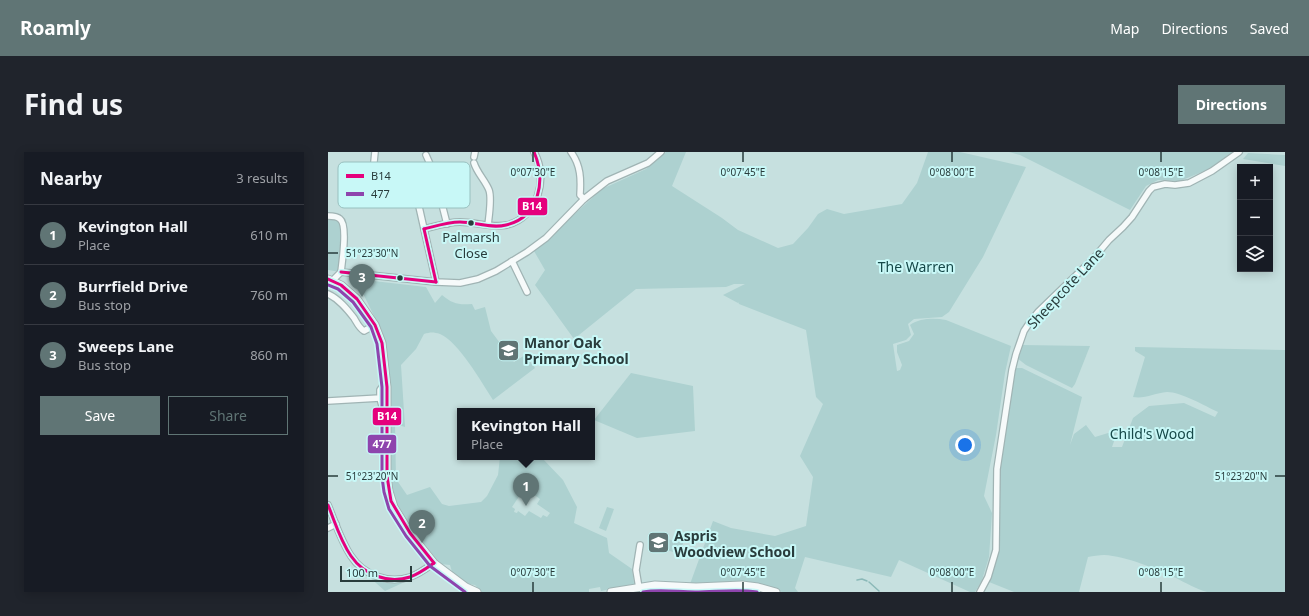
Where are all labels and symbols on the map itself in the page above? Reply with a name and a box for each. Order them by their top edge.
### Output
legend [338,162,470,208]
text: 0°07'30"E [511,165,555,179]
text: 0°07'45"E [721,165,765,179]
text: 0°08'00"E [930,165,974,179]
text: 0°08'15"E [1139,165,1183,179]
text: B14 [371,168,391,183]
text: 477 [371,186,390,201]
line badge: B14 [517,197,548,216]
text: B14 [522,198,543,213]
marker: Palmarsh Close [466,218,476,228]
place label: Palmarsh Close [442,228,500,262]
street label: Sheepcote Lane [1022,243,1108,333]
text: 51°23'30"N [346,246,398,260]
park label: The Warren [878,257,954,276]
pin: 3 [349,264,375,297]
unlabelled marker [395,273,405,283]
place label: Manor Oak Primary School [524,333,629,368]
school or university icon: Manor Oak Primary School [495,337,521,363]
line badge: B14 [372,407,402,426]
text: B14 [377,408,398,423]
park label: Child's Wood [1110,424,1194,443]
line badge: 477 [367,434,397,454]
your location [955,435,975,455]
text: 477 [373,436,391,451]
text: 51°23'20"N [346,469,398,483]
text: 51°23'20"N [1215,469,1267,483]
pin: 1 [513,473,539,506]
pin: 2 [409,510,435,543]
place label: Aspris Woodview School [674,526,795,561]
school or university icon: Aspris Woodview School [646,530,672,556]
scale bar [340,564,412,583]
text: 0°07'30"E [511,565,555,579]
text: 0°07'45"E [721,565,765,579]
text: 0°08'00"E [930,565,974,579]
text: 0°08'15"E [1139,565,1183,579]

